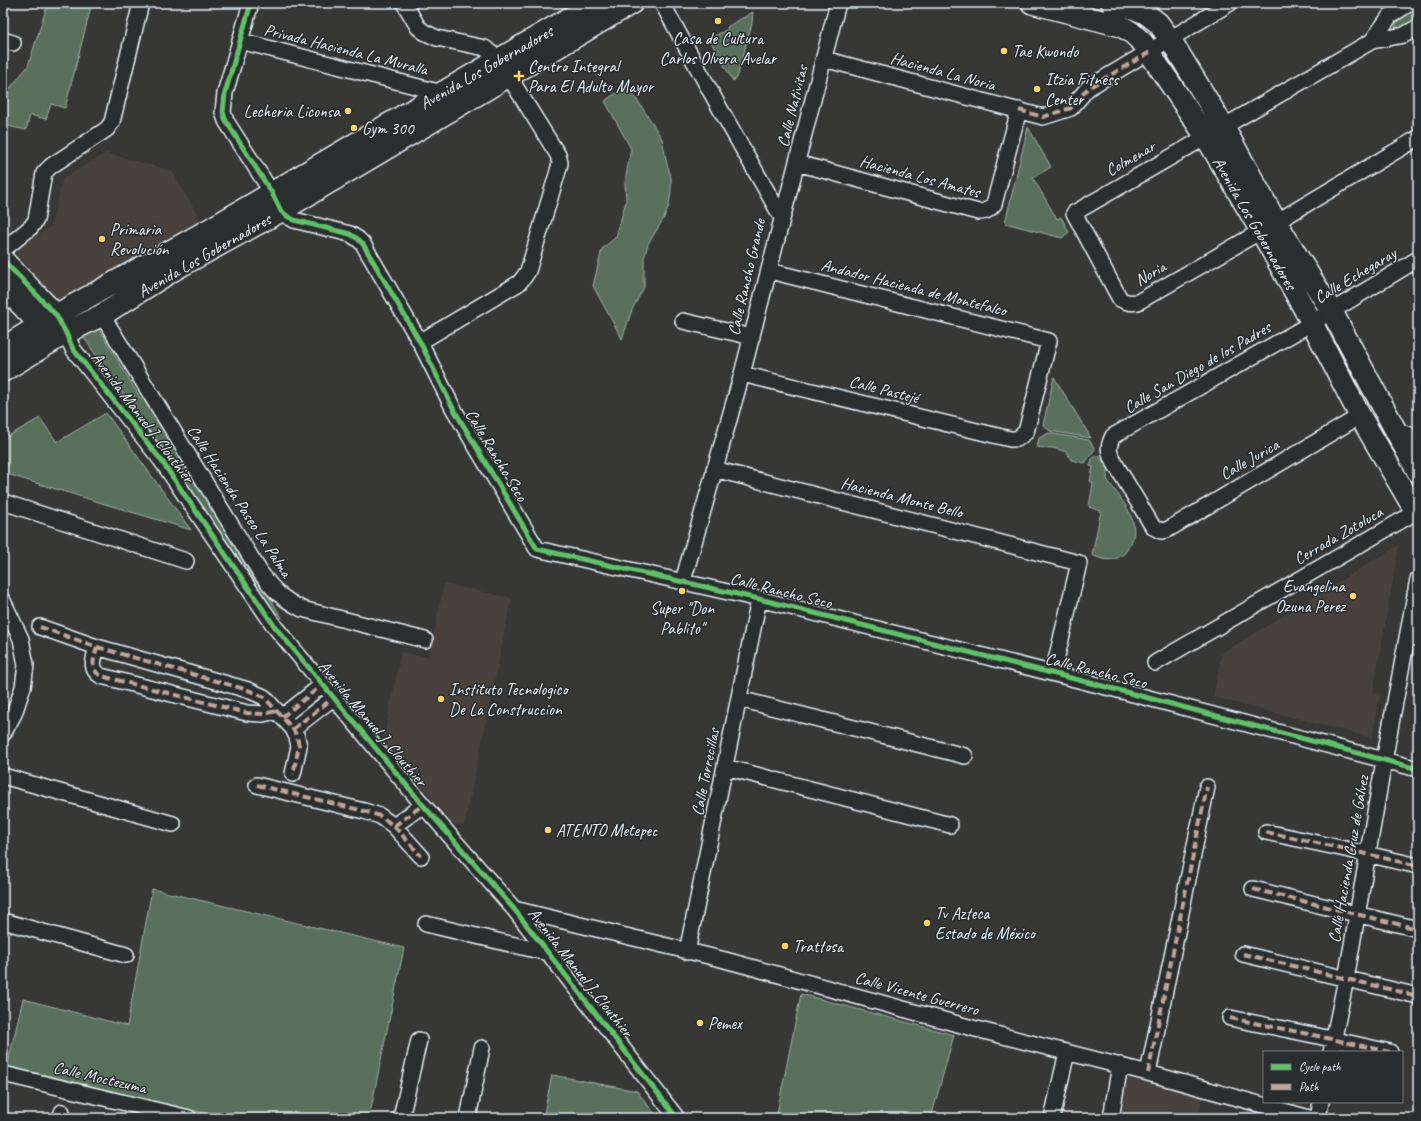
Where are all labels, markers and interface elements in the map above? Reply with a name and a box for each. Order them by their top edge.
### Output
marker: Casa de Cultura Carlos Olvera Avelar [713,16,723,26]
street label: Privada Hacienda La Muralla [262,19,431,80]
street label: Avenida Los Gobernadores [416,20,558,114]
place label: Casa de Cultura Carlos Olvera Avelar [660,28,778,69]
place label: Tae Kwondo [1012,41,1079,62]
marker: Tae Kwondo [999,46,1009,56]
street label: Hacienda La Noria [888,47,999,96]
place label: Centro Integral Para El Adulto Mayor [528,56,655,97]
street label: Calle Nativitas [772,61,813,149]
place label: Itzia Fitness Center [1045,69,1121,110]
marker: Centro Integral Para El Adulto Mayor [513,70,525,82]
marker: Itzia Fitness Center [1032,84,1042,94]
place label: Lecheria Liconsa [244,101,342,122]
marker: Lecheria Liconsa [343,106,353,116]
place label: Gym 300 [362,118,415,139]
marker: Gym 300 [349,123,359,133]
street label: Colmenar [1102,135,1160,181]
street label: Hacienda Los Amates [857,150,984,203]
street label: Avenida Los Gobernadores [1208,153,1302,295]
street label: Avenida Los Gobernadores [134,208,276,302]
street label: Calle Rancho Grande [723,215,770,337]
place label: Primaria Revolución [110,219,170,260]
marker: Primaria Revolución [97,234,107,244]
street label: Calle Echegaray [1311,242,1401,308]
street label: Andador Hacienda de Montefalco [819,254,1011,321]
street label: Noria [1131,255,1171,291]
street label: Calle San Diego de los Padres [1120,316,1276,418]
street label: Avenida Manuel J. Clouthier [87,348,200,488]
street label: Calle Pastejé [847,371,923,409]
street label: Calle Rancho Seco [461,405,533,506]
street label: Calle Hacienda Paseo La Palma [183,421,298,583]
street label: Calle Jurica [1216,434,1283,485]
street label: Hacienda Monte Bello [839,472,967,523]
street label: Cerrada Zotoluca [1290,501,1388,569]
street label: Calle Rancho Seco [728,568,835,613]
place label: Evangelina Ozuna Perez [1275,576,1347,617]
marker: Super "Don Pablito" [677,586,687,596]
marker: Evangelina Ozuna Perez [1348,591,1358,601]
place label: Super "Don Pablito" [650,598,715,639]
street label: Calle Rancho Seco [1043,648,1150,693]
street label: Avenida Manuel J. Clouthier [314,656,433,792]
place label: Instituto Tecnologico De La Construccion [449,679,569,720]
marker: Instituto Tecnologico De La Construccion [436,694,446,704]
street label: Calle Torrecillas [687,725,724,818]
street label: Calle Hacienda Cruz de Gálvez [1323,772,1374,944]
place label: ATENTO Metepec [556,820,658,841]
marker: ATENTO Metepec [543,825,553,835]
street label: Avenida Manuel J. Clouthier [524,903,639,1043]
place label: Tv Azteca Estado de México [935,903,1037,944]
marker: Tv Azteca Estado de México [922,918,932,928]
place label: Trattosa [793,936,845,957]
marker: Trattosa [780,941,790,951]
street label: Calle Vicente Guerrero [853,967,982,1020]
place label: Pemex [708,1013,743,1034]
marker: Pemex [695,1018,705,1028]
legend [1263,1051,1403,1103]
street label: Calle Moctezuma [51,1057,150,1099]
text: Cycle path [1299,1059,1341,1075]
text: Path [1299,1079,1319,1095]

